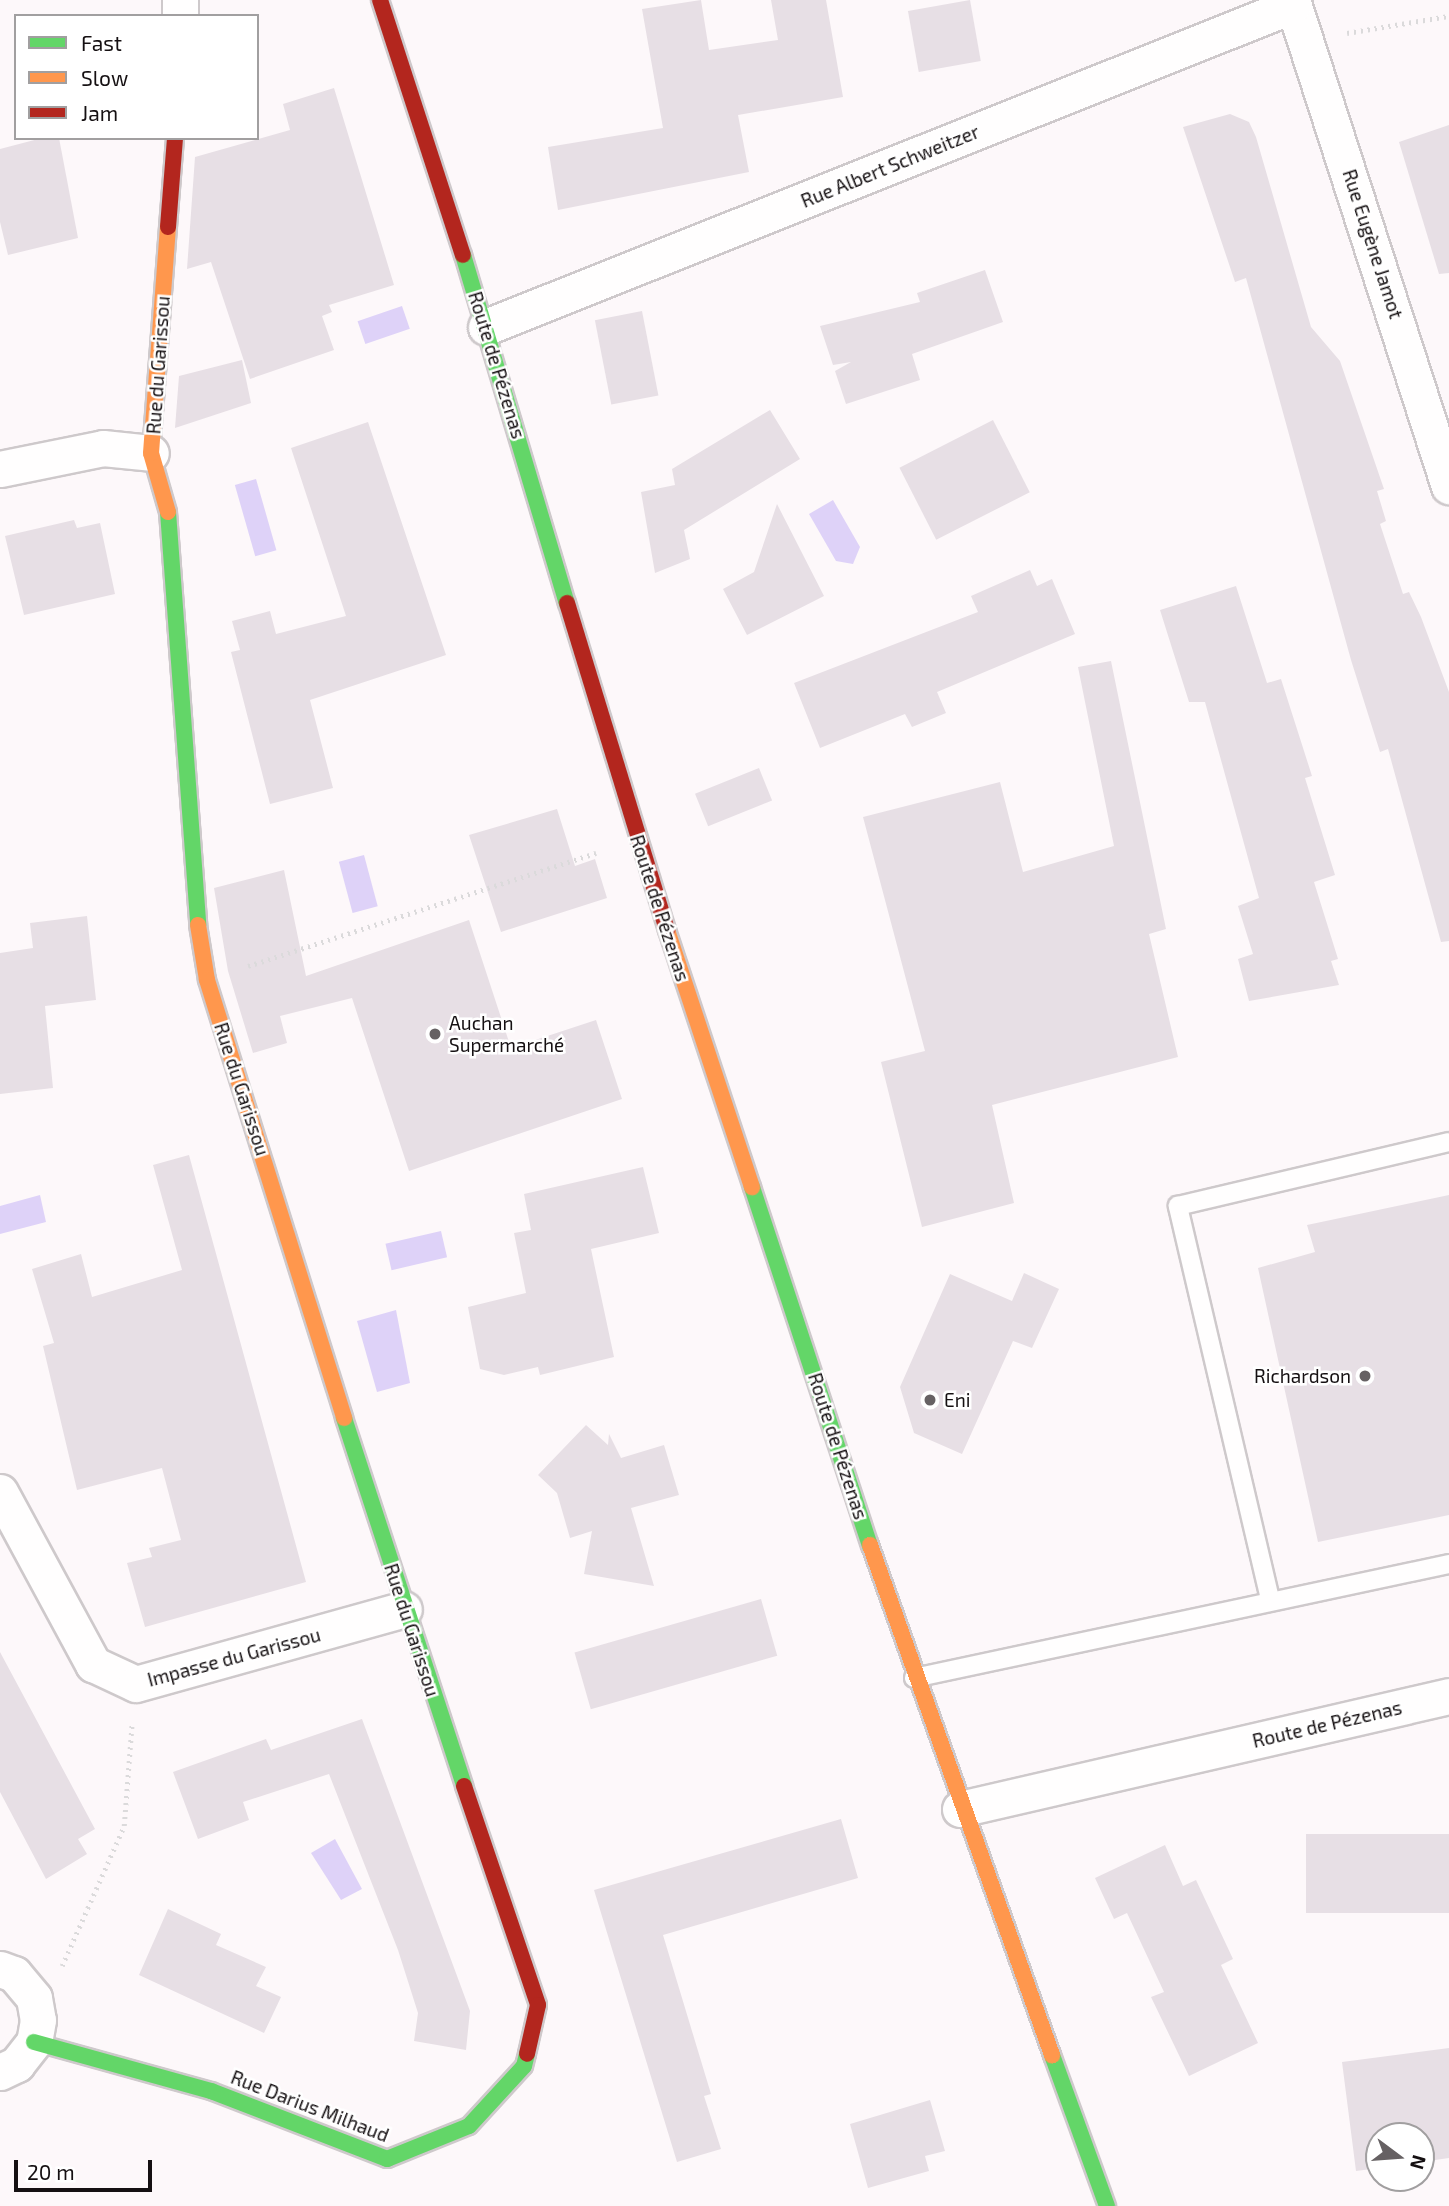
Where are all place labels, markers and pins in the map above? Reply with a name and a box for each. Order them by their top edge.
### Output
place label: Auchan Supermarché [449,1012,564,1056]
marker: Auchan Supermarché [427,1026,443,1042]
place label: Richardson [1254,1365,1351,1387]
marker: Richardson [1357,1368,1373,1384]
place label: Eni [944,1389,970,1411]
marker: Eni [922,1392,938,1408]

